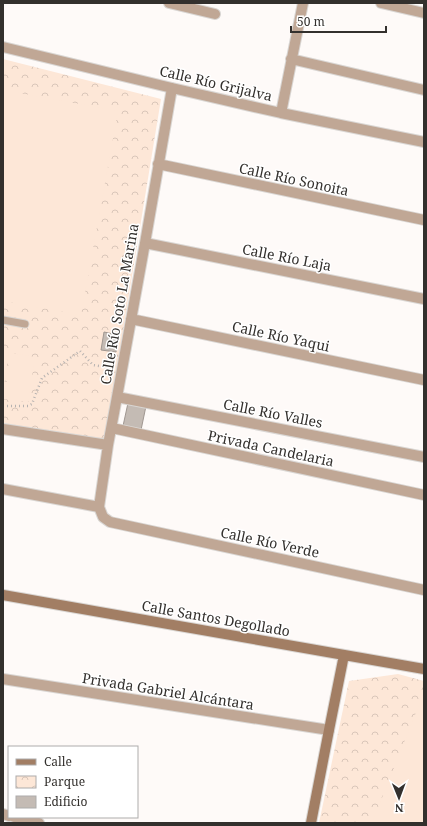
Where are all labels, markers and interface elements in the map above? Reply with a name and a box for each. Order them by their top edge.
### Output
scale bar [291,8,386,34]
text: 50 m [297,13,325,30]
street label: Calle Río Grijalva [158,61,274,105]
street label: Calle Río Sonoita [237,158,351,200]
street label: Calle Río Soto La Marina [95,222,143,386]
street label: Calle Río Laja [241,239,333,275]
street label: Calle Río Yaqui [230,316,332,356]
street label: Calle Río Valles [222,394,324,432]
street label: Privada Candelaria [206,425,336,471]
street label: Calle Río Verde [219,522,321,562]
street label: Calle Santos Degollado [140,596,292,640]
street label: Privada Gabriel Alcántara [81,668,255,714]
legend [8,746,138,818]
text: Calle [44,753,72,770]
text: Parque [44,773,85,790]
north arrow [379,778,419,818]
text: Edificio [44,793,87,810]
text: N [394,801,404,816]

